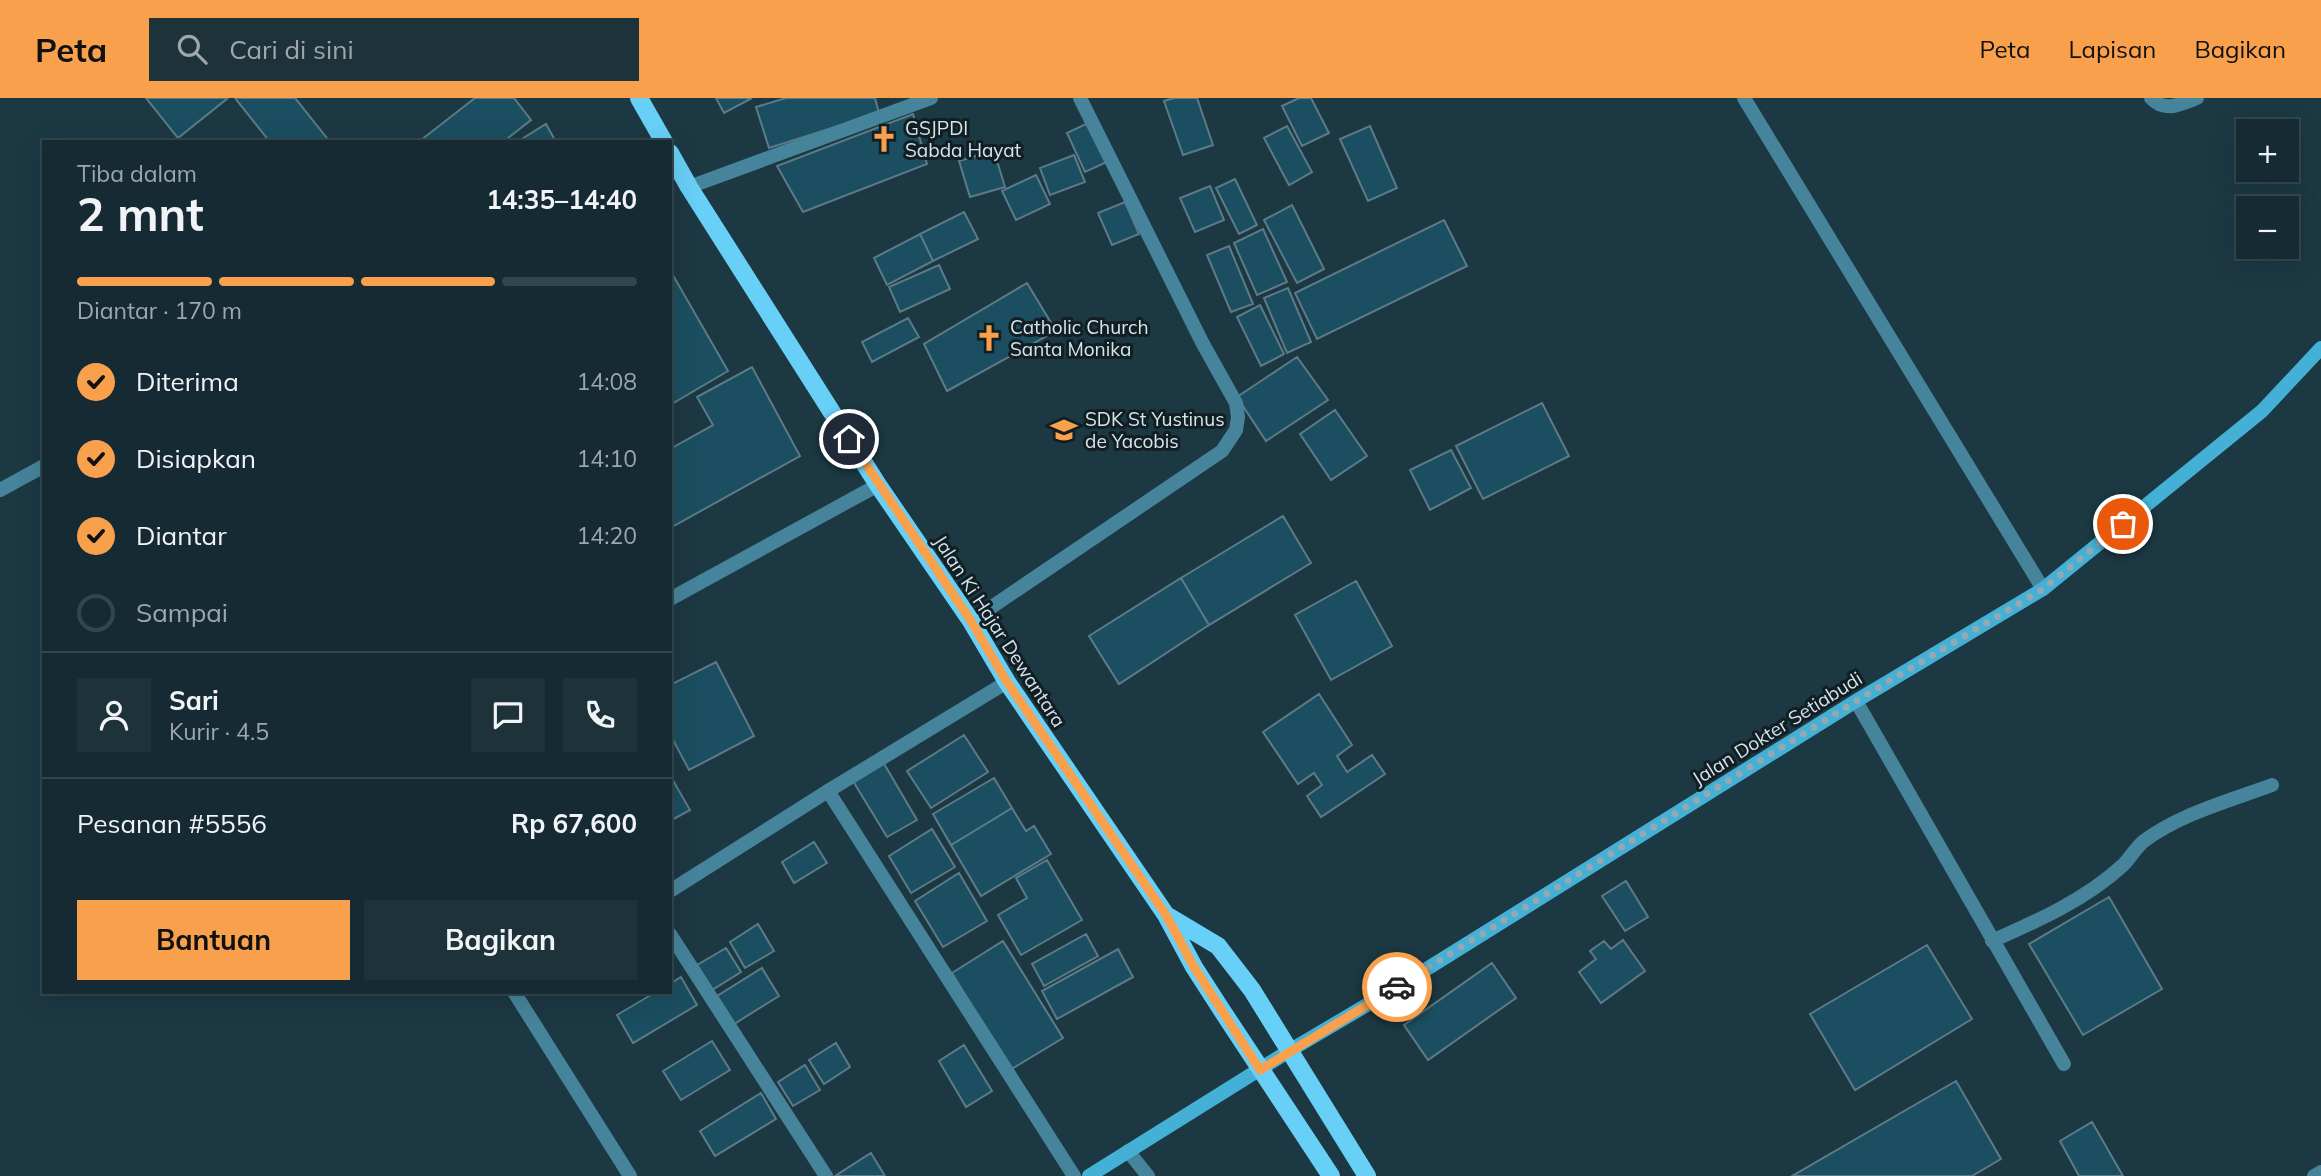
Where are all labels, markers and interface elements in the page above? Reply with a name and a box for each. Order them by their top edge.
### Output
search box [149,18,639,81]
text: Peta [35,29,107,70]
icon: search [173,30,211,68]
text: Cari di sini [229,33,354,66]
text: Peta [1979,34,2030,64]
text: Lapisan [2068,34,2156,64]
text: Bagikan [2194,34,2286,64]
place label: GSJPDI Sabda Hayat [905,116,1022,162]
map controls [2236,119,2299,259]
button: + [2236,119,2299,182]
church icon: GSJPDI Sabda Hayat [869,124,899,154]
text: Tiba dalam [77,159,197,188]
text: 14:35–14:40 [486,183,637,216]
text: 2 mnt [77,185,204,243]
button: − [2236,196,2299,259]
text: Diantar · 170 m [77,296,242,325]
place label: Catholic Church Santa Monika [1010,315,1149,361]
church icon: Catholic Church Santa Monika [974,323,1004,353]
icon: check [77,363,115,401]
text: Diterima [136,365,239,398]
text: 14:08 [577,367,637,396]
place label: SDK St Yustinus de Yacobis [1085,407,1225,453]
pin [819,409,879,469]
school or university icon: SDK St Yustinus de Yacobis [1049,415,1079,445]
icon: home [830,420,868,458]
icon: check [77,440,115,478]
text: Disiapkan [136,442,256,475]
text: 14:10 [577,444,637,473]
pin [2093,494,2153,554]
icon: bag [2104,505,2142,543]
icon: check [77,517,115,555]
text: Diantar [136,519,227,552]
text: 14:20 [577,521,637,550]
street label: Jalan Ki Hajar Dewantara [929,530,1071,732]
text: Sampai [136,596,228,629]
street label: Jalan Dokter Setiabudi [1688,666,1866,790]
button: person [77,678,151,752]
button: chat [471,678,545,752]
button: phone [563,678,637,752]
text: Sari [169,684,219,717]
text: Kurir · 4.5 [169,717,269,746]
text: Pesanan #5556 [77,807,267,840]
text: Rp 67,600 [511,807,637,840]
button: Bantuan [77,900,350,980]
button: Bagikan [364,900,637,980]
courier [1362,952,1432,1022]
icon: car [1378,968,1416,1006]

